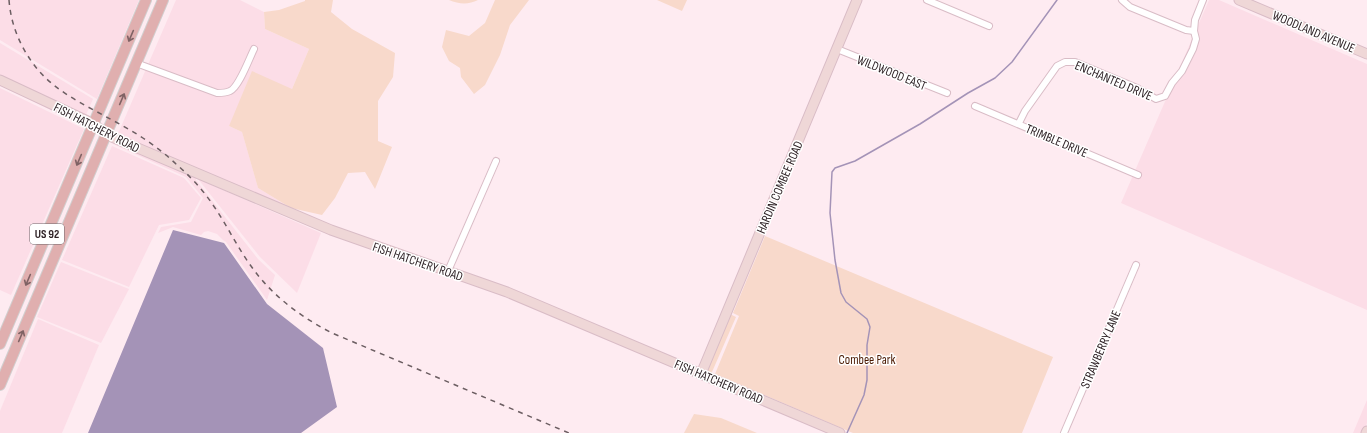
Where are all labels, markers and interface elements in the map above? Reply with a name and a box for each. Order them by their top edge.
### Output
street label: WOODLAND AVENUE [1270,7,1357,56]
one-way arrow [127,29,134,41]
street label: WILDWOOD EAST [855,52,929,94]
street label: ENCHANTED DRIVE [1073,57,1155,104]
one-way arrow [118,94,126,106]
street label: FISH HATCHERY ROAD [51,99,142,156]
street label: TRIMBLE DRIVE [1023,121,1090,161]
street label: HARDIN COMBEE ROAD [753,139,807,236]
one-way arrow [75,154,82,166]
road number: US 92 [30,224,64,244]
street label: FISH HATCHERY ROAD [370,239,465,285]
one-way arrow [24,273,31,285]
street label: STRAWBERRY LANE [1077,308,1125,391]
one-way arrow [17,331,25,343]
park label: Combee Park [839,352,895,368]
street label: FISH HATCHERY ROAD [672,356,765,408]

